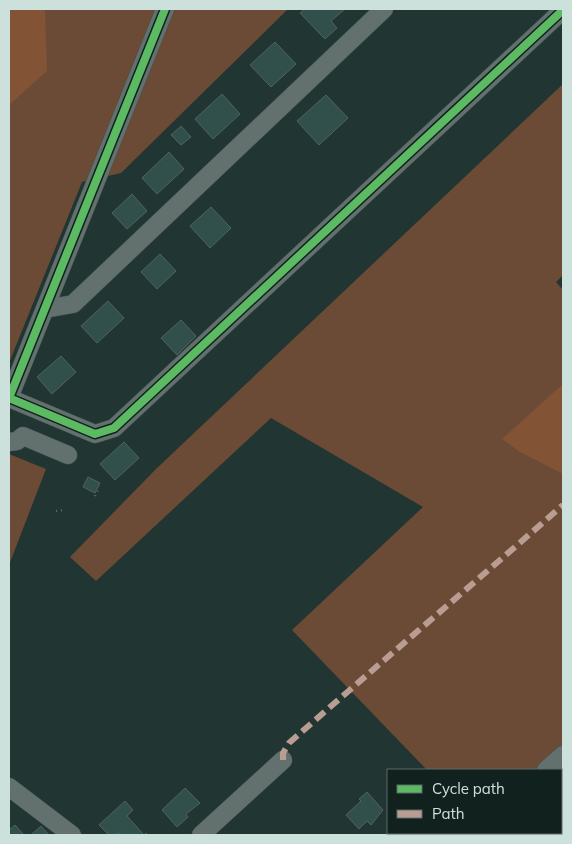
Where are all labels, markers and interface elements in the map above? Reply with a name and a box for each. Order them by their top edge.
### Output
legend [387,769,562,834]
text: Cycle path [432,779,505,798]
text: Path [432,804,464,823]

